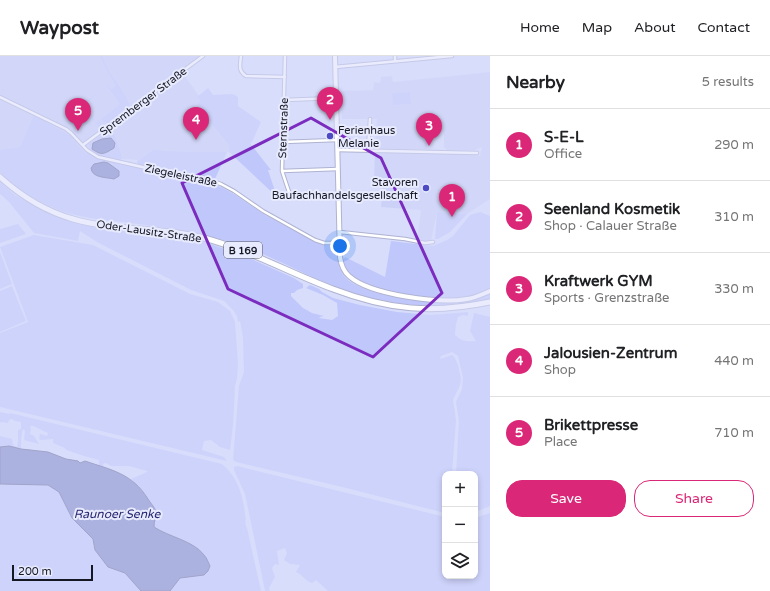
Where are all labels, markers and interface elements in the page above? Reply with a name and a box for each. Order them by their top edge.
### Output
text: Waypost [20,17,99,39]
text: Home [520,19,560,36]
text: Map [582,19,612,36]
text: About [634,19,676,36]
text: Contact [698,19,750,36]
street label: Spremberger Straße [97,64,189,138]
text: Nearby [506,72,565,93]
text: 5 results [702,74,754,90]
pin: 2 [317,87,343,120]
pin: 5 [65,98,91,131]
street label: Sternstraße [276,98,291,158]
pin: 4 [183,107,209,140]
pin: 3 [416,113,442,146]
place label: Ferienhaus Melanie [338,124,395,150]
text: S-E-L [544,128,584,146]
marker: Ferienhaus Melanie [325,131,335,141]
text: 1 [515,137,523,153]
text: 290 m [714,137,754,153]
text: Office [544,146,582,162]
street label: Ziegeleistraße [144,161,218,189]
place label: Stavoren Baufachhandelsgesellschaft [272,176,418,202]
marker: Stavoren Baufachhandelsgesellschaft [421,183,431,193]
pin: 1 [439,184,465,217]
text: Seenland Kosmetik [544,200,680,218]
text: 2 [515,209,523,225]
text: 310 m [714,209,754,225]
street label: Oder-Lausitz-Straße [96,218,202,245]
text: Shop · Calauer Straße [544,218,677,234]
your location [330,236,350,256]
road number: B 169 [224,242,262,258]
text: Kraftwerk GYM [544,272,653,290]
text: 3 [515,281,523,297]
text: 330 m [714,281,754,297]
text: Sports · Grenzstraße [544,290,669,306]
text: Jalousien-Zentrum [544,344,678,362]
text: 4 [515,353,523,369]
text: 440 m [714,353,754,369]
text: Shop [544,362,576,378]
text: Brikettpresse [544,416,638,434]
text: 5 [515,425,523,441]
text: 710 m [714,425,754,441]
text: Place [544,434,577,450]
map controls [442,471,478,579]
button: + [442,471,478,507]
button: Save [506,480,626,517]
button: Share [634,480,754,517]
water label: Raunoer Senke [74,507,161,521]
button: − [442,507,478,543]
button: layers [442,543,478,579]
scale bar [12,563,93,582]
text: 200 m [18,565,52,578]

